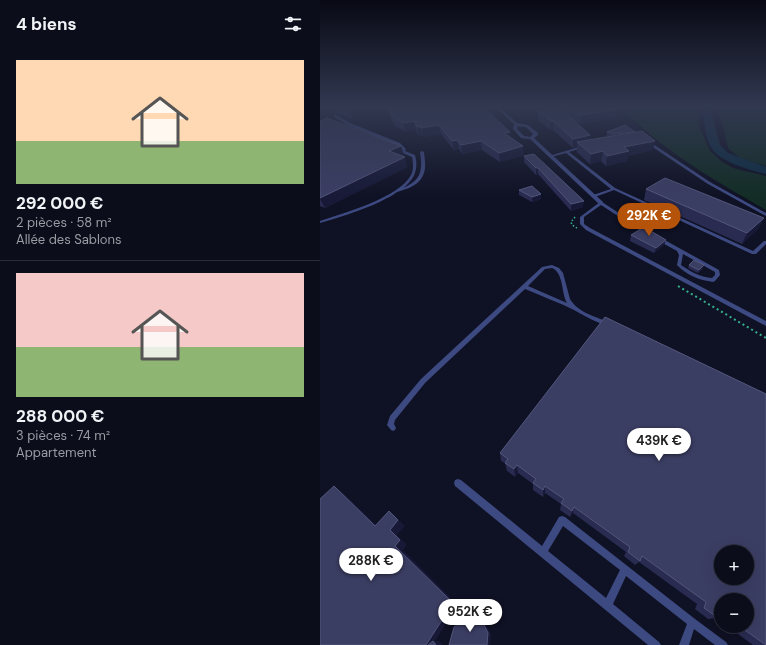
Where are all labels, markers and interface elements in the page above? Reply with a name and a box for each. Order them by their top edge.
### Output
text: 4 biens [16,13,77,35]
icon: filters [282,13,304,35]
icon: home [124,86,196,158]
text: 292 000 € [16,192,104,214]
pin: 292K € [616,203,682,237]
text: 292K € [627,207,671,224]
text: 2 pièces · 58 m² [16,214,112,231]
text: Allée des Sablons [16,231,122,248]
icon: home [124,299,196,371]
text: 288 000 € [16,405,105,427]
text: 3 pièces · 74 m² [16,427,110,444]
pin: 439K € [626,428,692,462]
text: 439K € [636,432,682,449]
text: Appartement [16,444,97,461]
map controls [714,545,754,633]
button: + [714,545,754,585]
pin: 288K € [338,548,404,582]
text: 288K € [348,552,394,569]
button: − [714,593,754,633]
pin: 952K € [437,599,503,633]
text: 952K € [447,603,493,620]

